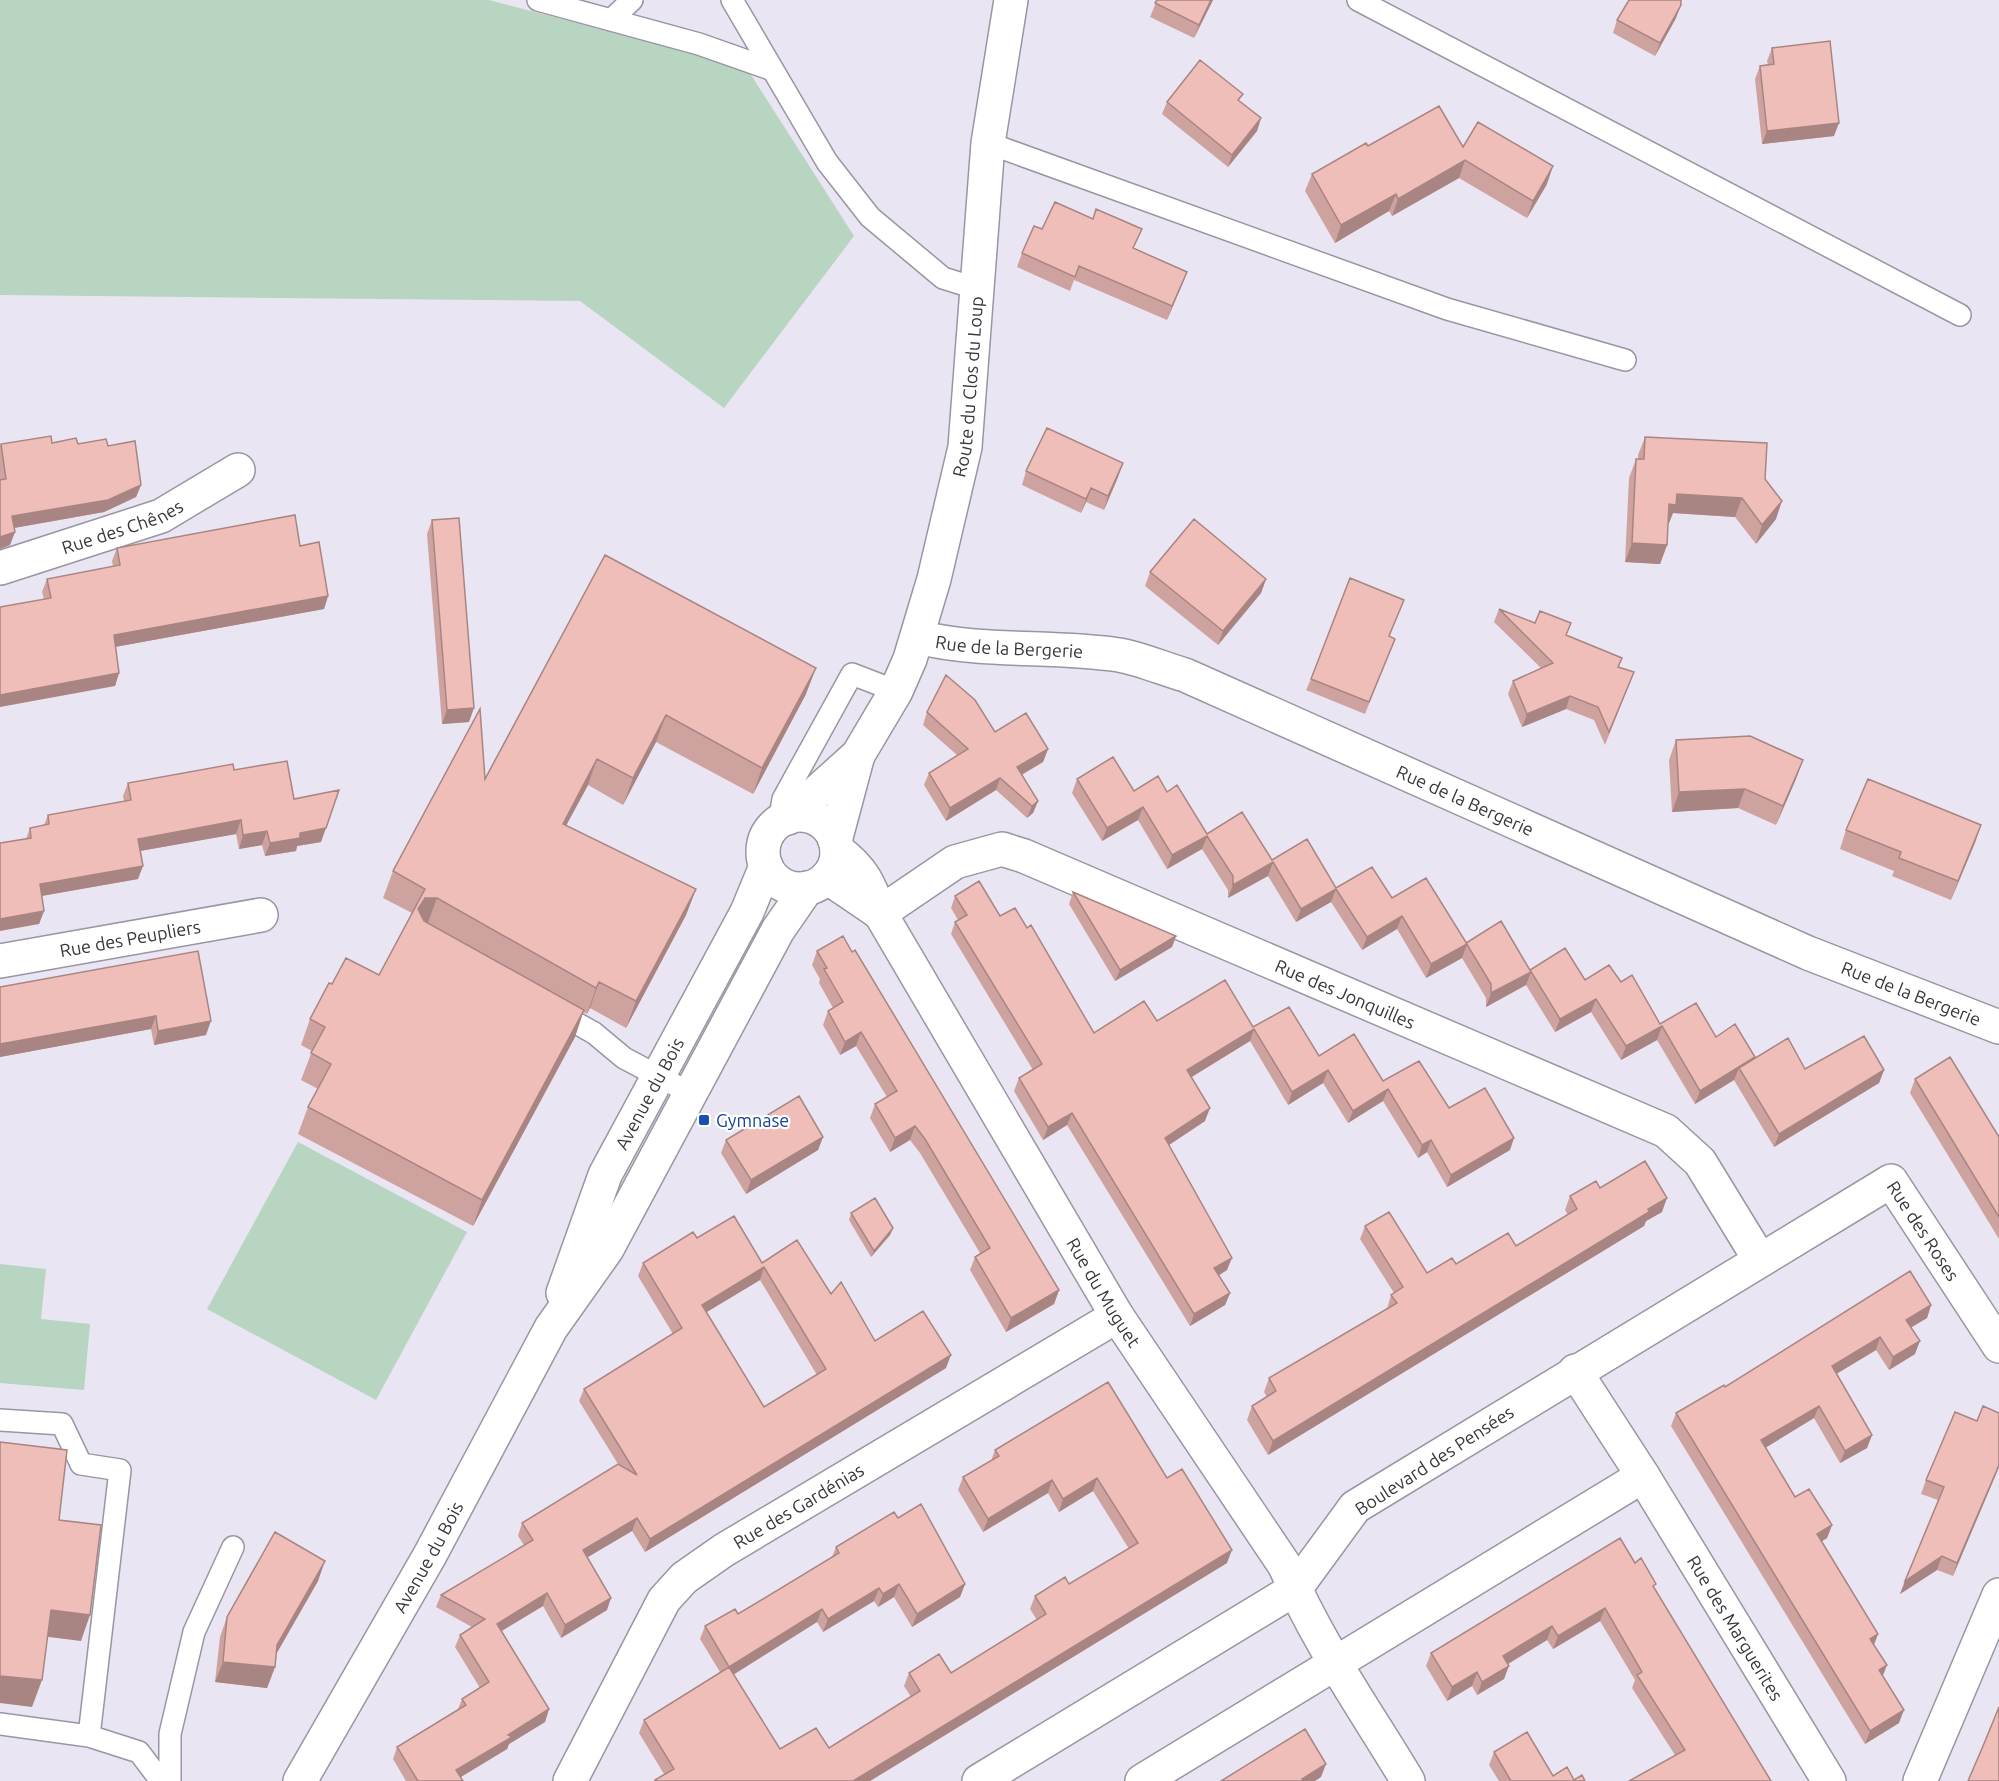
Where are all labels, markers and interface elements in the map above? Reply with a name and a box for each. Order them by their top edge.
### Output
street label: Route du Clos du Loup [948,295,986,479]
street label: Rue des Chênes [59,495,186,557]
street label: Rue de la Bergerie [934,631,1084,661]
street label: Rue de la Bergerie [1394,761,1537,839]
street label: Rue des Peupliers [58,916,202,960]
street label: Rue des Jonquilles [1272,955,1418,1032]
street label: Rue de la Bergerie [1839,957,1984,1029]
street label: Avenue du Bois [611,1034,687,1153]
place label: Gymnase [716,1110,789,1130]
marker: Gymnase [697,1113,711,1127]
street label: Rue des Roses [1884,1177,1963,1284]
street label: Rue du Muguet [1063,1234,1145,1350]
street label: Boulevard des Pensées [1351,1401,1517,1519]
street label: Rue des Gardénias [730,1459,867,1552]
street label: Avenue du Bois [389,1498,467,1616]
street label: Rue des Marguerites [1684,1552,1788,1704]

